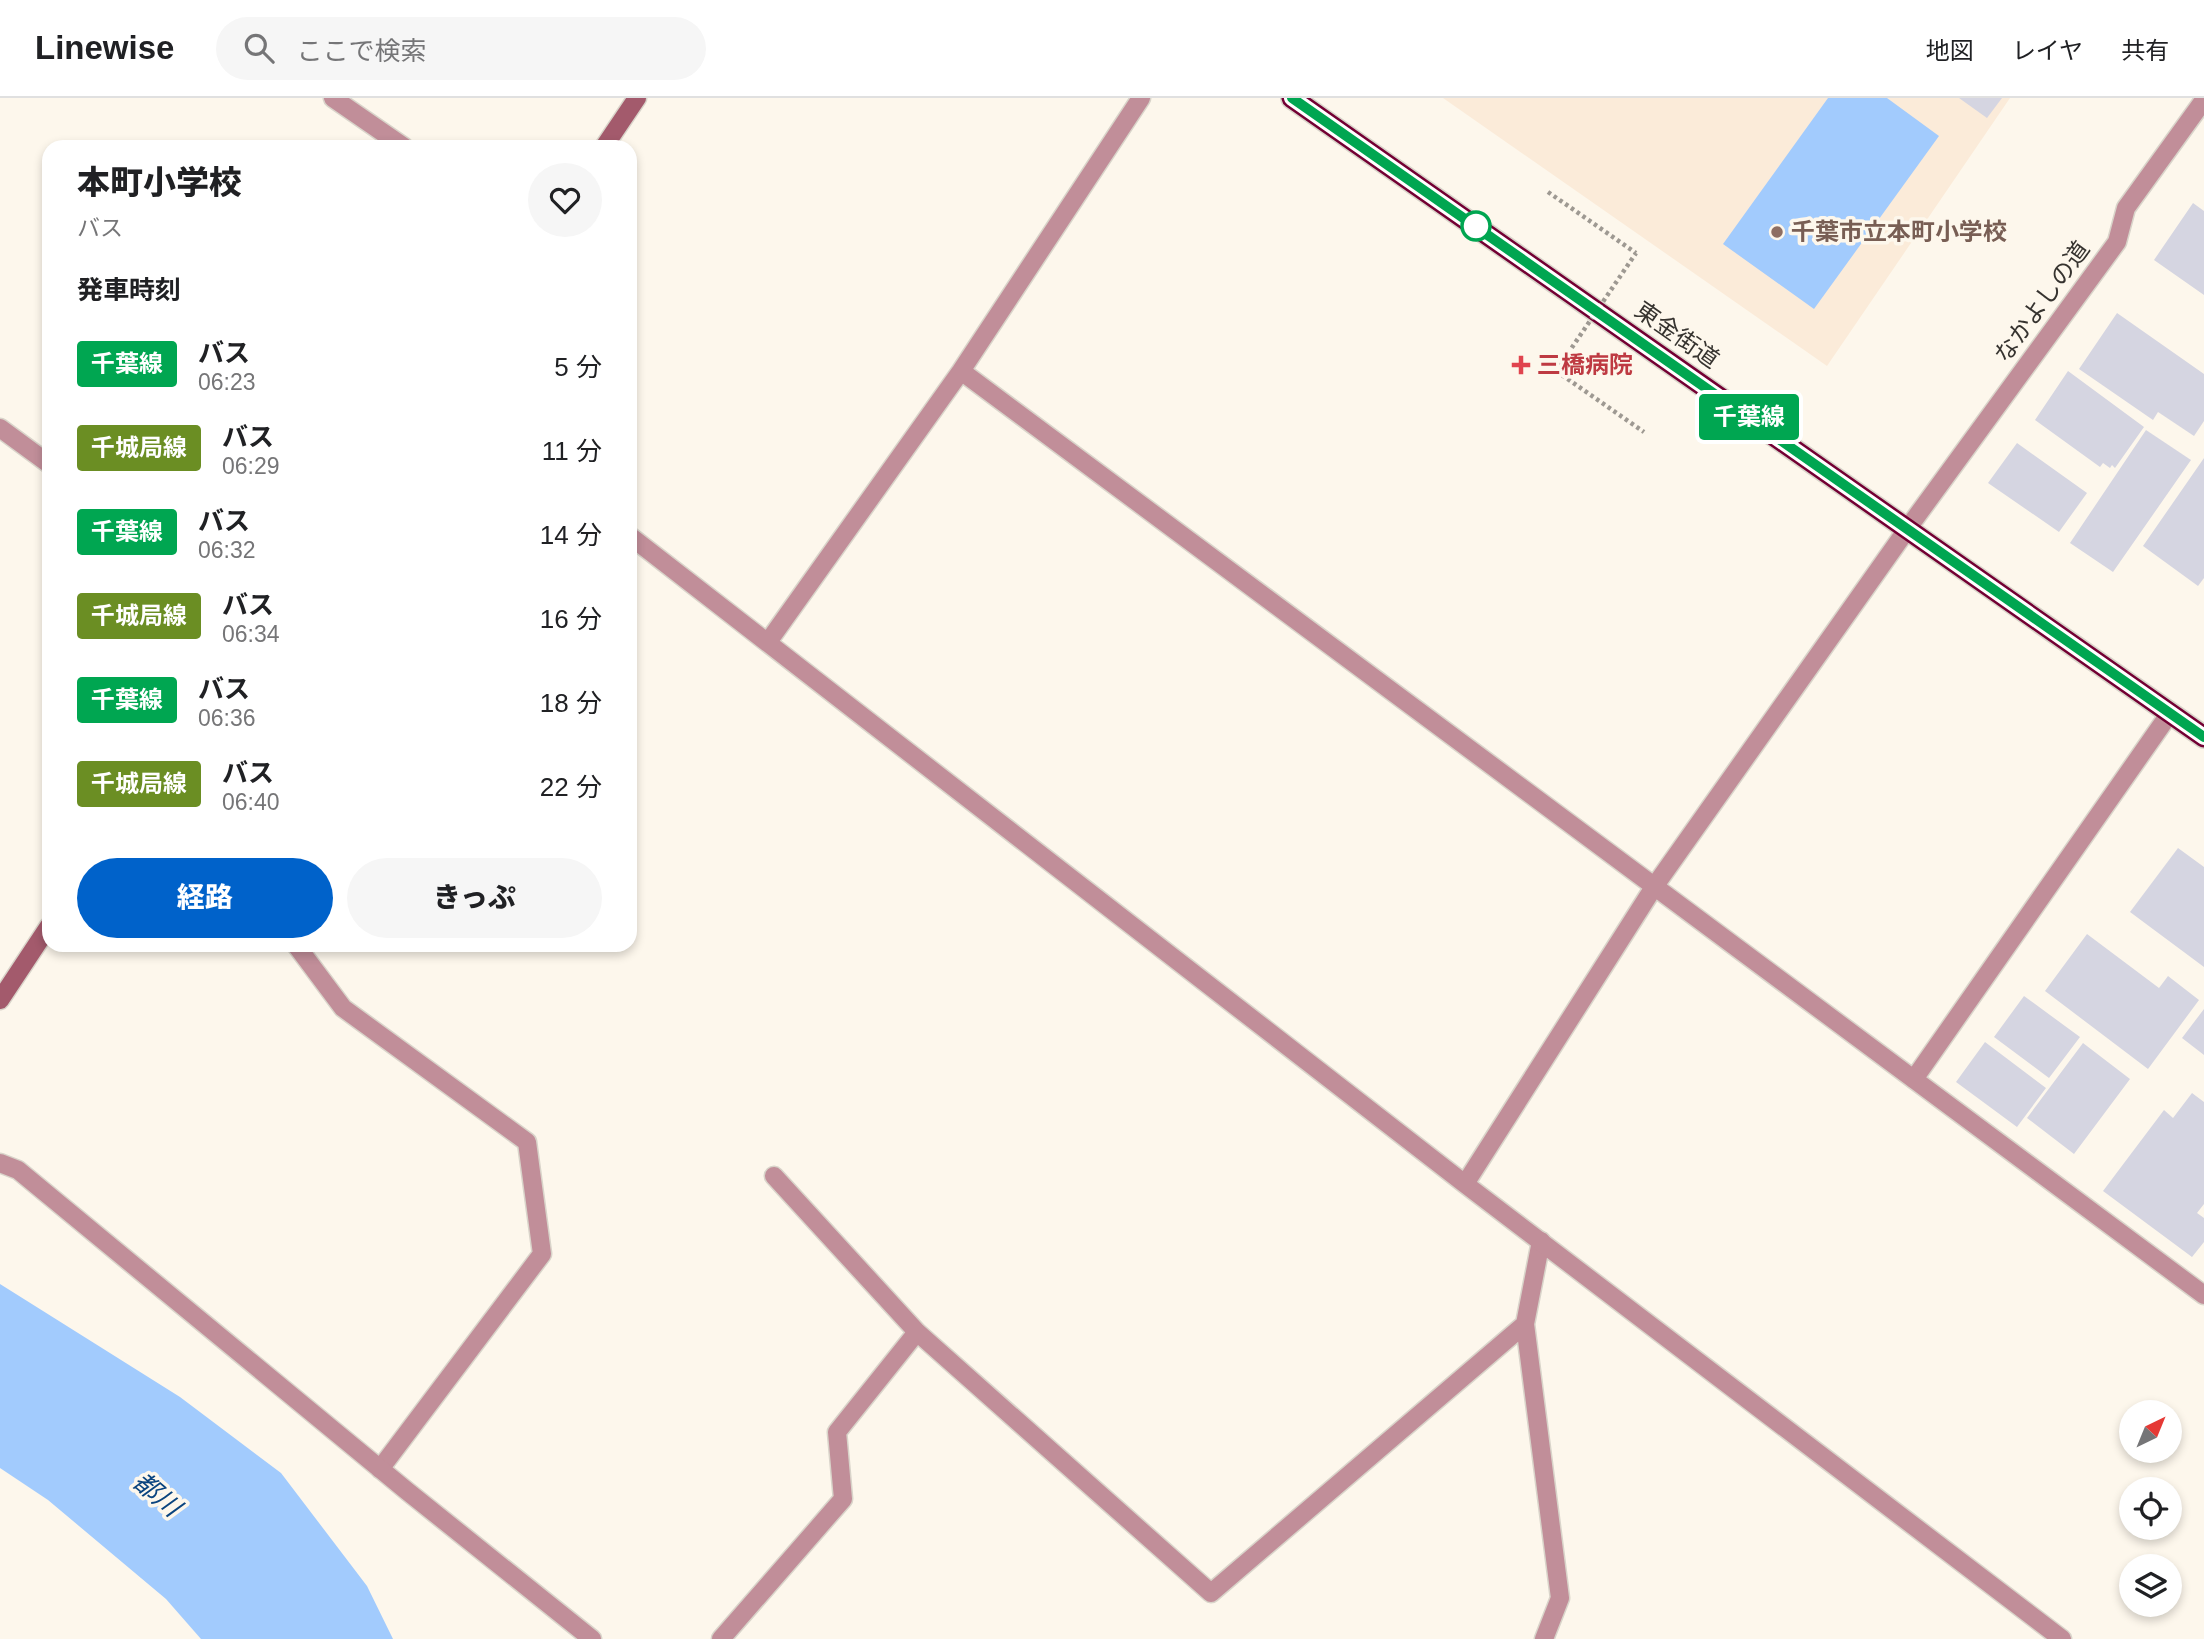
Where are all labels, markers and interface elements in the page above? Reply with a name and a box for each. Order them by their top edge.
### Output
search box [216,17,706,80]
text: Linewise [35,29,174,66]
icon: search [240,29,278,67]
text: ここで検索 [296,36,426,66]
text: 地図 [1926,37,1974,64]
text: レイヤ [2012,37,2083,64]
text: 共有 [2121,37,2169,64]
button: heart [528,163,602,237]
text: 本町小学校 [77,164,242,201]
unlabelled marker [1461,211,1491,241]
text: バス [77,215,123,241]
place label: 千葉市立本町小学校 [1791,218,2007,245]
marker: 千葉市立本町小学校 [1769,224,1785,240]
street label: なかよしの道 [1989,236,2094,367]
text: 発車時刻 [77,275,181,305]
street label: 東金街道 [1630,296,1724,373]
text: バス [198,338,250,368]
text: 千葉線 [91,350,163,377]
place label: 三橋病院 [1537,351,1633,378]
text: 5 分 [554,352,602,382]
marker: 三橋病院 [1511,355,1531,375]
text: 06:23 [198,369,256,395]
line badge: 千葉線 [1709,394,1789,440]
text: 千葉線 [1713,403,1785,430]
text: バス [222,422,274,452]
text: 千城局線 [91,434,187,461]
text: 11 分 [542,436,602,466]
text: 06:29 [222,453,280,479]
text: バス [198,506,250,536]
text: 千葉線 [91,518,163,545]
text: 14 分 [540,520,602,550]
text: 06:32 [198,537,256,563]
text: バス [222,590,274,620]
text: 千城局線 [91,602,187,629]
text: 16 分 [540,604,602,634]
text: 06:34 [222,621,280,647]
text: バス [198,674,250,704]
text: 千葉線 [91,686,163,713]
text: 18 分 [540,688,602,718]
text: 06:36 [198,705,256,731]
text: バス [222,758,274,788]
text: 千城局線 [91,770,187,797]
text: 22 分 [540,772,602,802]
text: 06:40 [222,789,280,815]
button: 経路 [77,858,333,938]
button: きっぷ [347,858,602,938]
north arrow [2119,1400,2182,1463]
map controls [2119,1400,2182,1617]
water label: 都川 [127,1466,189,1524]
button: locate [2119,1477,2182,1540]
button: layers [2119,1554,2182,1617]

